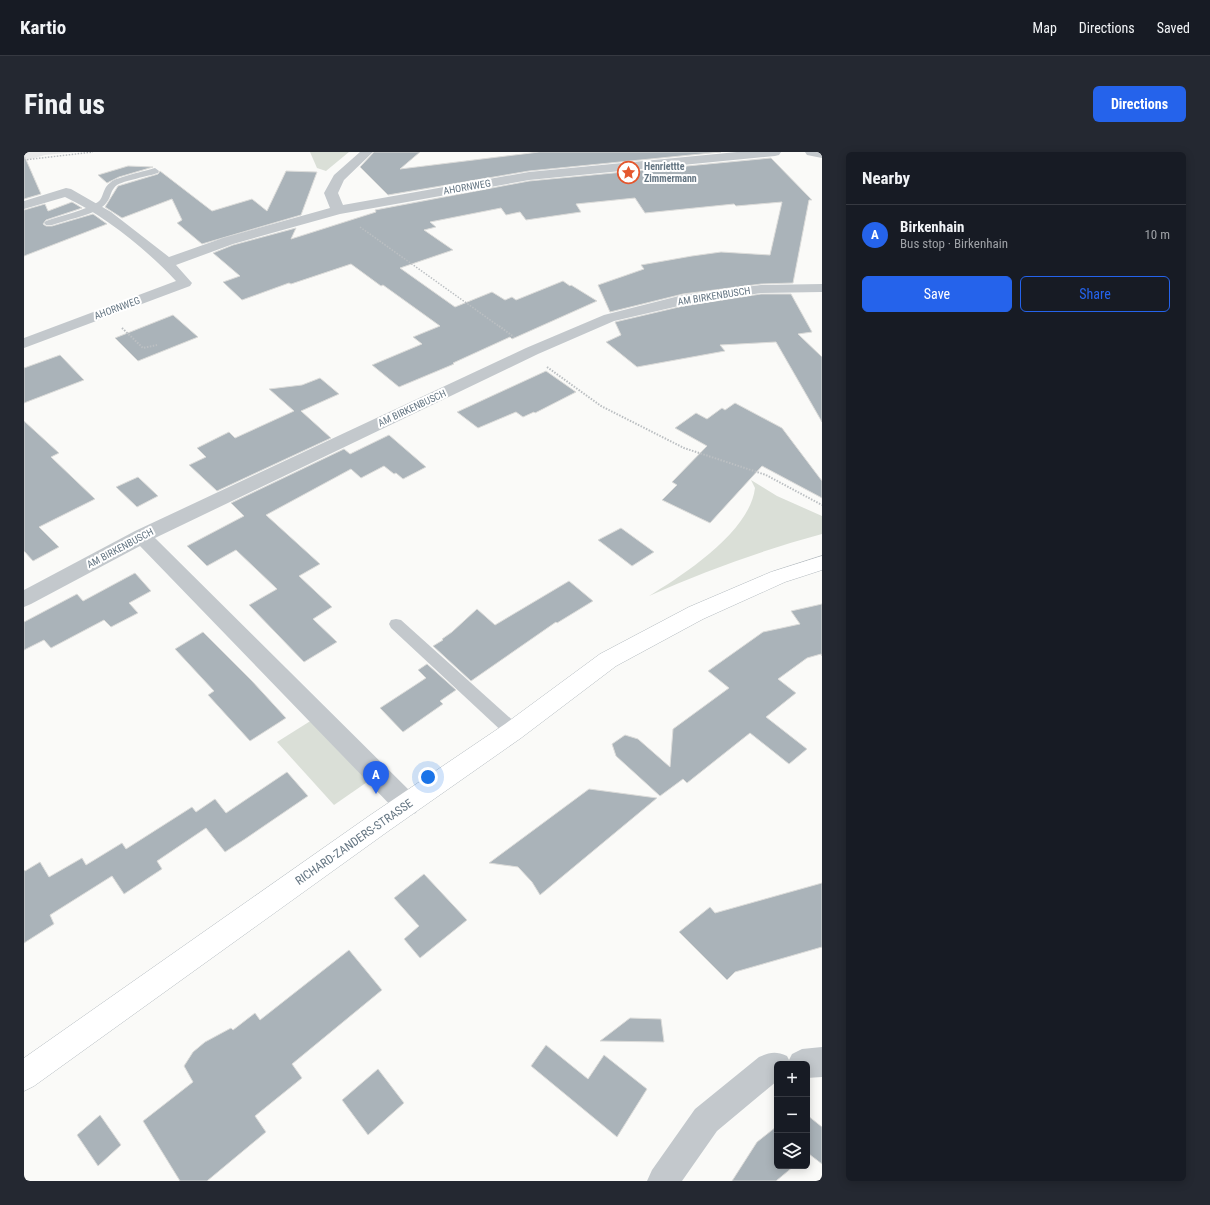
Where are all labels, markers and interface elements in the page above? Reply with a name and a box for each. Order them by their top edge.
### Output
text: Kartio [20,16,66,39]
text: Map [1033,20,1057,36]
text: Directions [1079,20,1135,36]
text: Saved [1157,20,1190,36]
button: Directions [1093,86,1186,122]
text: Find us [24,88,105,121]
place icon: Henriettte Zimmermann [615,159,641,185]
place label: Henriettte Zimmermann [644,161,697,184]
text: Nearby [862,168,910,188]
street label: AHORNWEG [442,177,492,197]
text: Birkenhain [900,218,964,236]
text: A [871,227,879,242]
text: 10 m [1144,227,1170,242]
text: Bus stop · Birkenhain [900,236,1008,251]
button: Save [862,276,1012,312]
button: Share [1020,276,1170,312]
street label: AM BIRKENBUSCH [677,285,751,307]
street label: AHORNWEG [93,295,142,321]
street label: AM BIRKENBUSCH [376,387,448,429]
street label: AM BIRKENBUSCH [85,526,155,570]
pin: A [363,761,389,794]
your location [418,767,438,787]
street label: RICHARD-ZANDERS-STRASSE [293,796,415,888]
map controls [774,1061,810,1169]
button: + [774,1061,810,1097]
button: − [774,1097,810,1133]
button: layers [774,1133,810,1169]

